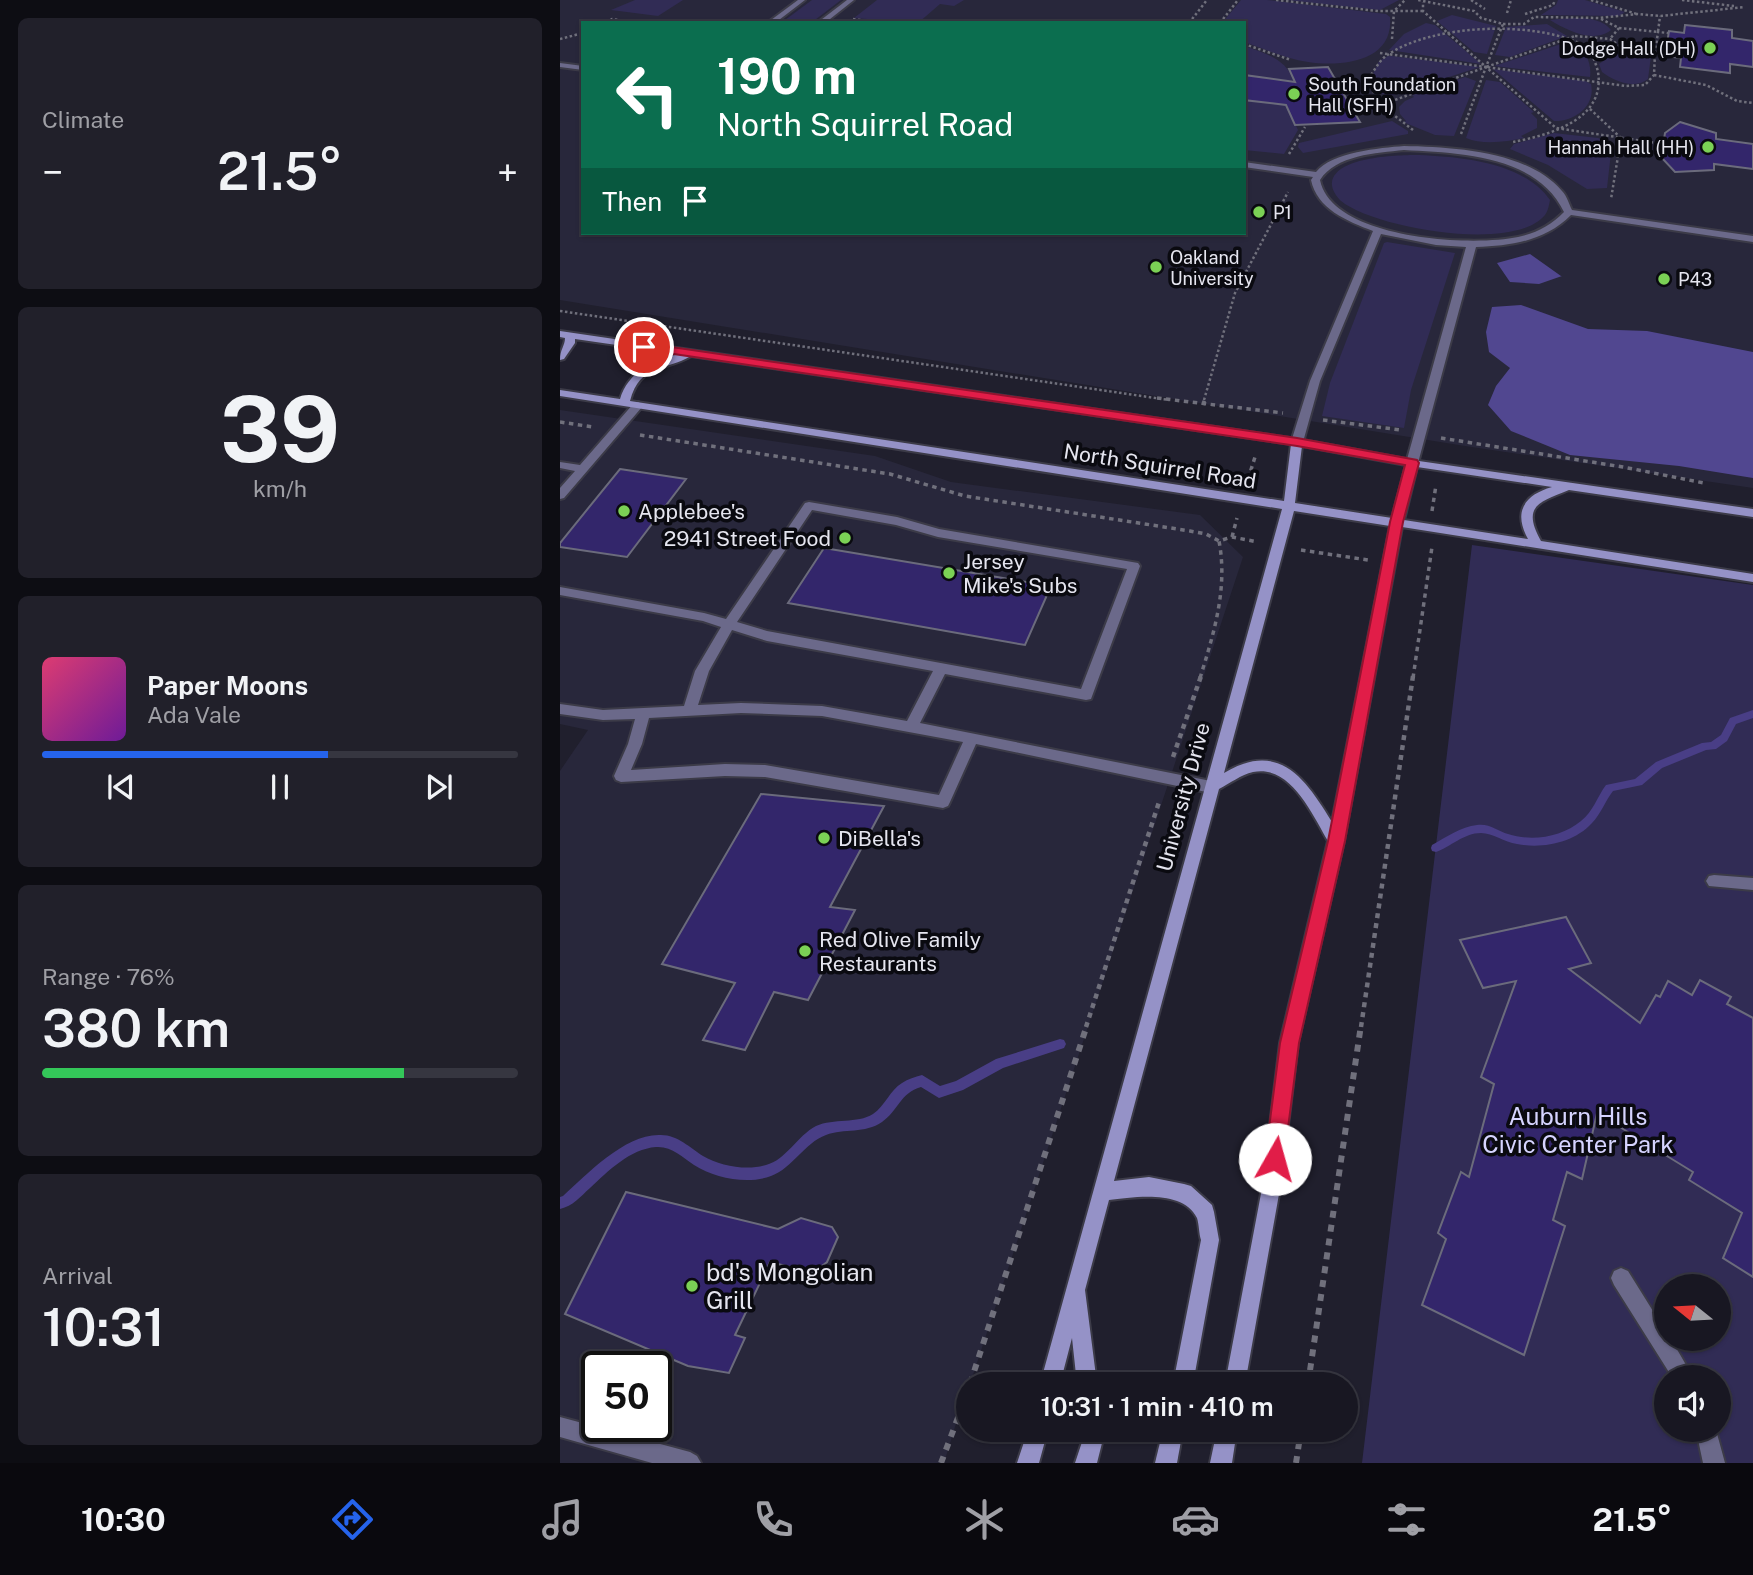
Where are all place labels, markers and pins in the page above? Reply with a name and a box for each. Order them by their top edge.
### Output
place label: Dodge Hall (DH) [1561,38,1696,59]
marker: Dodge Hall (DH) [1702,40,1718,56]
place label: South Foundation Hall (SFH) [1308,74,1456,116]
marker: South Foundation Hall (SFH) [1286,86,1302,102]
place label: Hannah Hall (HH) [1548,137,1694,158]
marker: Hannah Hall (HH) [1700,139,1716,155]
place label: P1 [1273,202,1292,223]
marker: P1 [1251,204,1267,220]
place label: Oakland University [1170,247,1254,289]
marker: Oakland University [1148,259,1164,275]
place label: P43 [1678,269,1712,290]
marker: P43 [1656,271,1672,287]
pin [614,317,674,377]
place label: Applebee's [638,499,745,524]
marker: Applebee's [616,503,632,519]
place label: 2941 Street Food [664,526,831,551]
marker: 2941 Street Food [837,530,853,546]
place label: Jersey Mike's Subs [963,549,1077,598]
marker: Jersey Mike's Subs [941,565,957,581]
place label: DiBella's [838,826,921,851]
marker: DiBella's [816,830,832,846]
place label: Red Olive Family Restaurants [819,927,981,976]
marker: Red Olive Family Restaurants [797,943,813,959]
place label: bd's Mongolian Grill [706,1258,873,1314]
marker: bd's Mongolian Grill [684,1278,700,1294]

